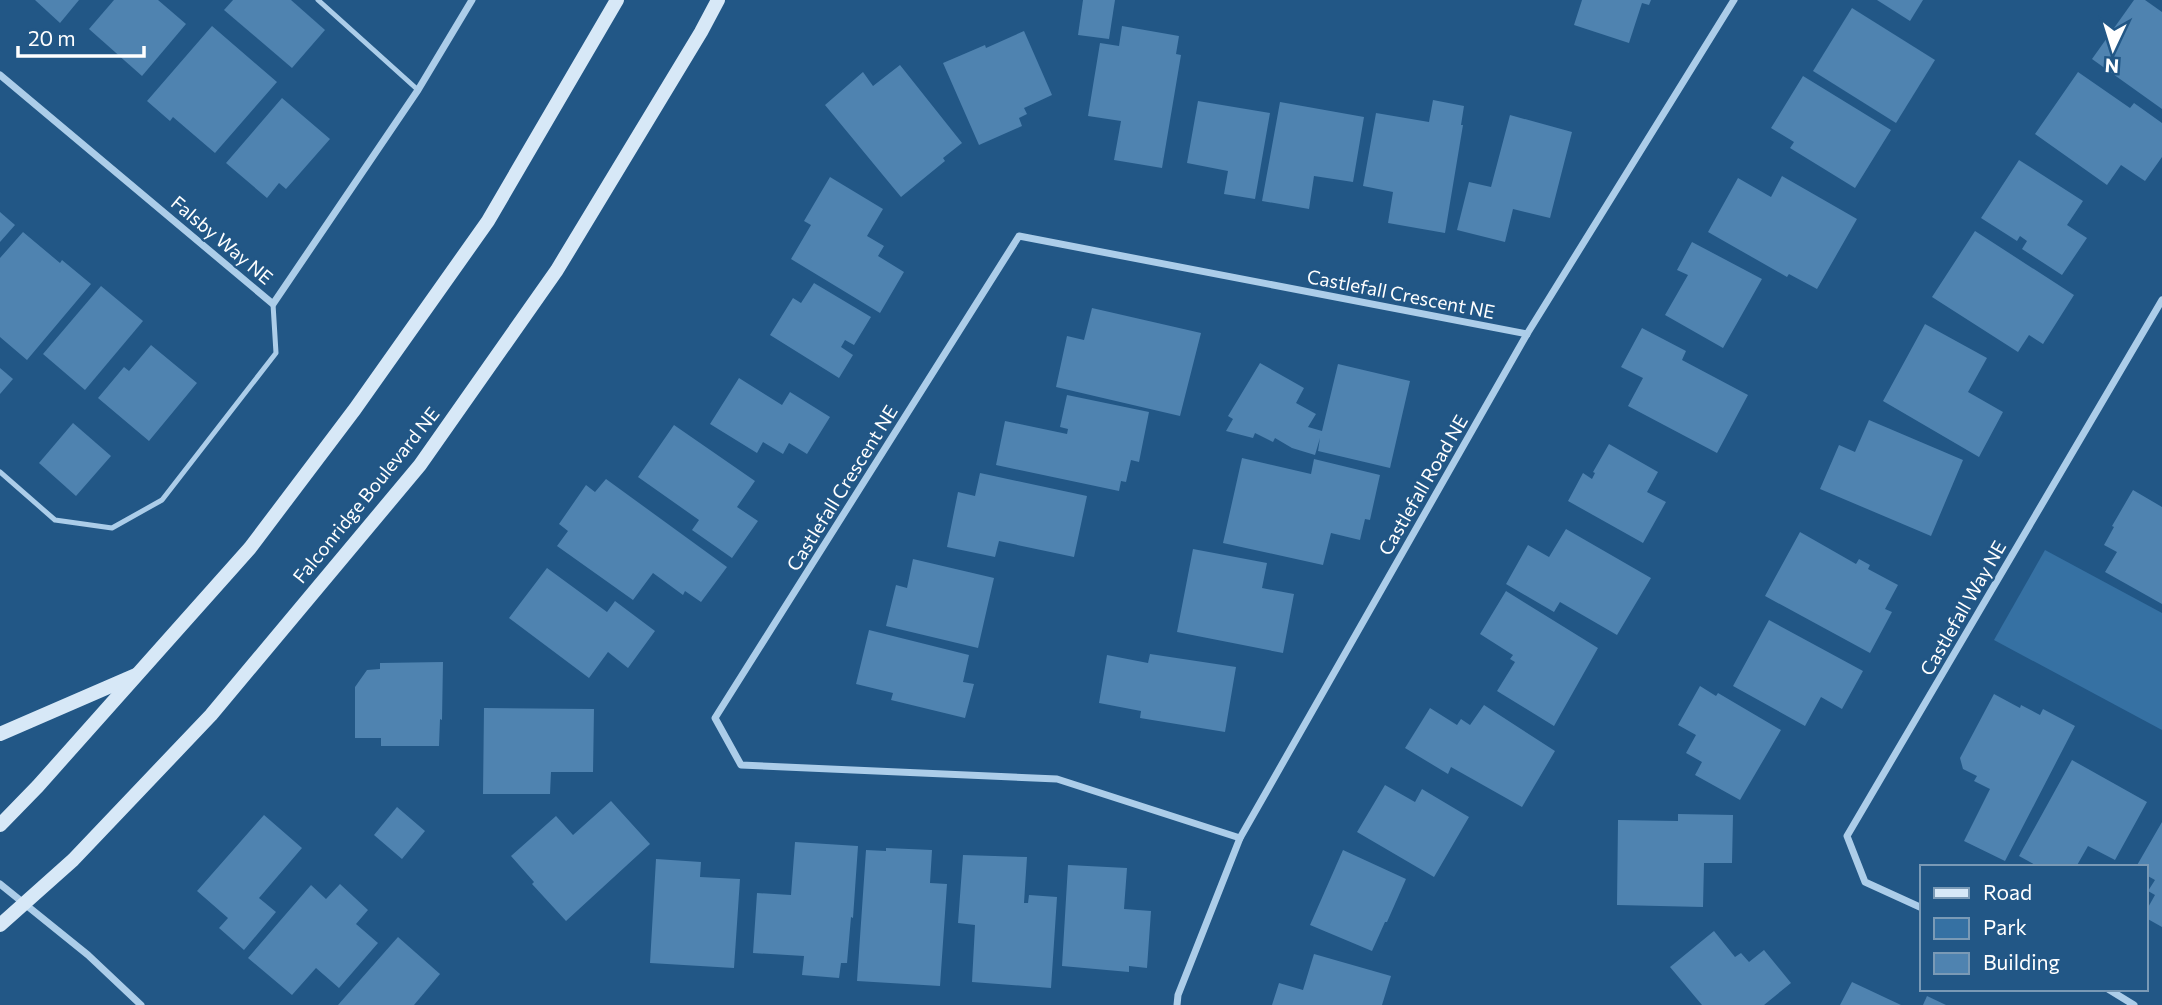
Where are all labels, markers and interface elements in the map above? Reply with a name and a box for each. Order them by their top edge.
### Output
scale bar [18,14,144,58]
north arrow [2078,14,2148,84]
text: 20 m [28,25,76,50]
text: N [2104,54,2120,78]
street label: Falsby Way NE [167,190,278,289]
street label: Castlefall Crescent NE [1305,264,1497,323]
street label: Castlefall Crescent NE [781,401,902,575]
street label: Falconridge Boulevard NE [287,402,444,587]
street label: Castlefall Road NE [1373,410,1472,559]
street label: Castlefall Way NE [1915,536,2010,679]
legend [1920,865,2148,991]
text: Road [1983,879,2032,904]
text: Park [1983,914,2027,939]
text: Building [1983,949,2060,974]

